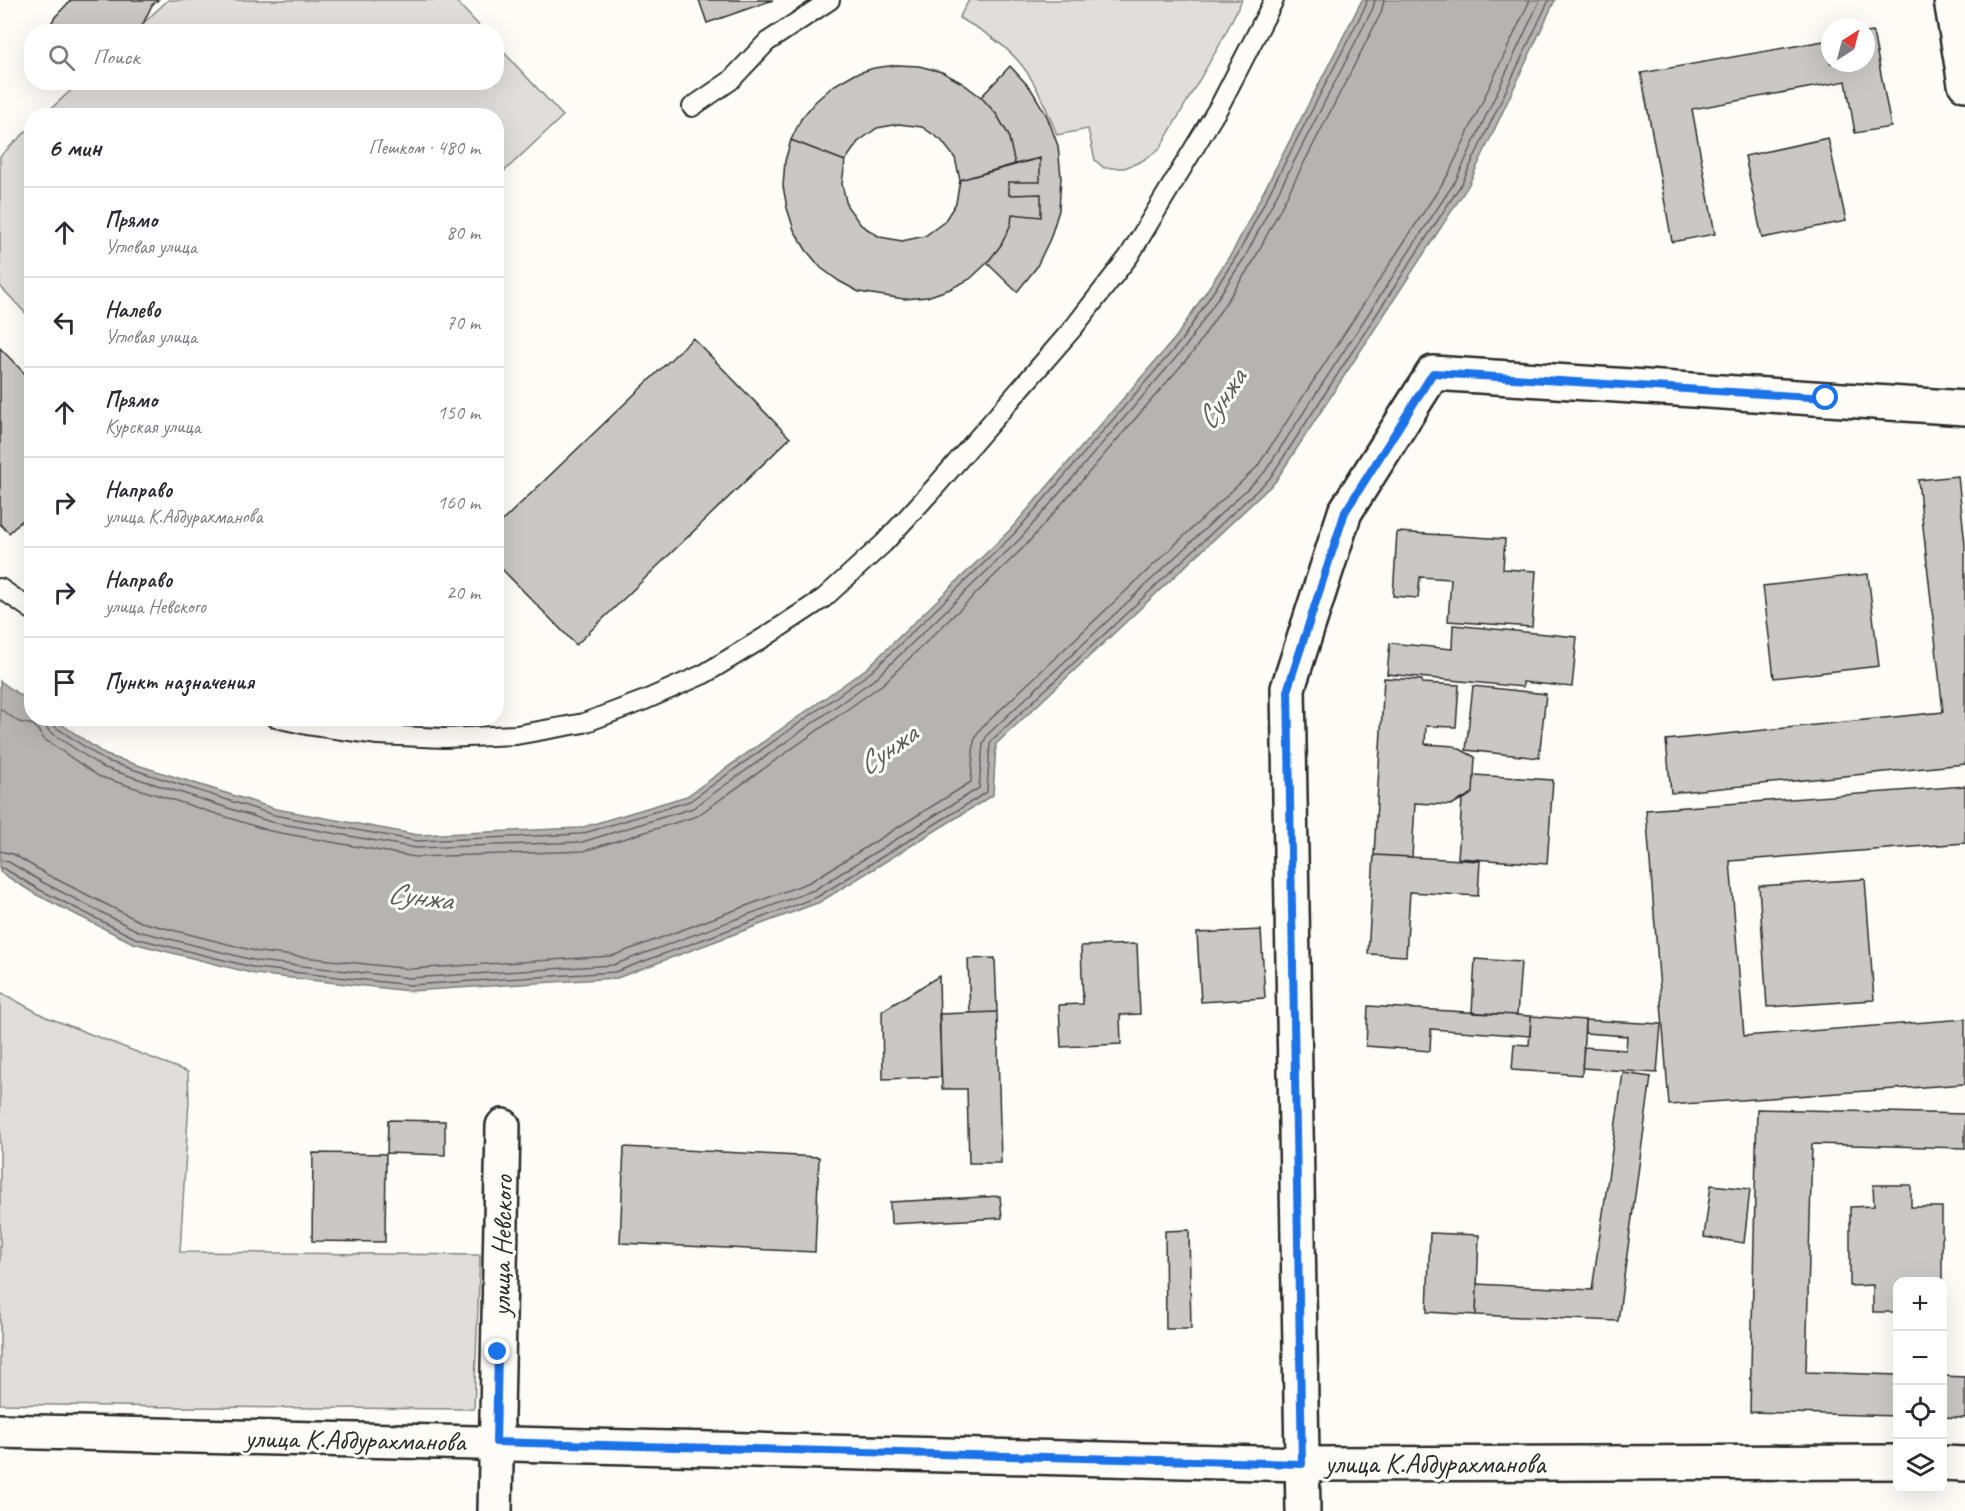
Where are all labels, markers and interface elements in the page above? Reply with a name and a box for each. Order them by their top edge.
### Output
north arrow [1821,18,1875,72]
search box [24,24,504,90]
icon: search [45,41,78,74]
text: Поиск [93,43,139,71]
text: 6 мин [48,131,101,164]
text: Пешком · 480 m [368,135,480,160]
text: Прямо [105,206,157,234]
icon: ahead [48,216,81,249]
text: 80 m [446,220,480,245]
text: Угловая улица [105,234,197,259]
text: Налево [105,296,161,324]
icon: left [48,306,81,339]
text: 70 m [446,310,480,335]
text: Угловая улица [105,324,197,349]
water label: Сунжа [1187,359,1256,436]
route start [1812,384,1838,410]
text: Прямо [105,386,157,414]
icon: ahead [48,396,81,429]
text: 150 m [437,400,480,425]
text: Курская улица [105,414,201,439]
text: Направо [105,476,172,504]
icon: right [48,486,81,519]
text: 160 m [437,490,480,515]
text: улица К.Абдурахманова [105,504,263,529]
text: Направо [105,566,172,594]
icon: right [48,576,81,609]
text: 20 m [446,580,480,605]
text: улица Невского [105,594,206,619]
icon: arrive [48,666,81,699]
text: Пункт назначения [105,668,254,696]
water label: Сунжа [850,713,927,783]
water label: Сунжа [386,873,457,919]
street label: улица Невского [483,1173,520,1319]
map controls [1893,1277,1947,1493]
button: + [1893,1277,1947,1331]
button: − [1893,1331,1947,1385]
route end [484,1338,510,1364]
button: locate [1893,1385,1947,1439]
street label: улица К.Абдурахманова [242,1420,467,1459]
button: layers [1893,1439,1947,1493]
street label: улица К.Абдурахманова [1323,1446,1547,1481]

